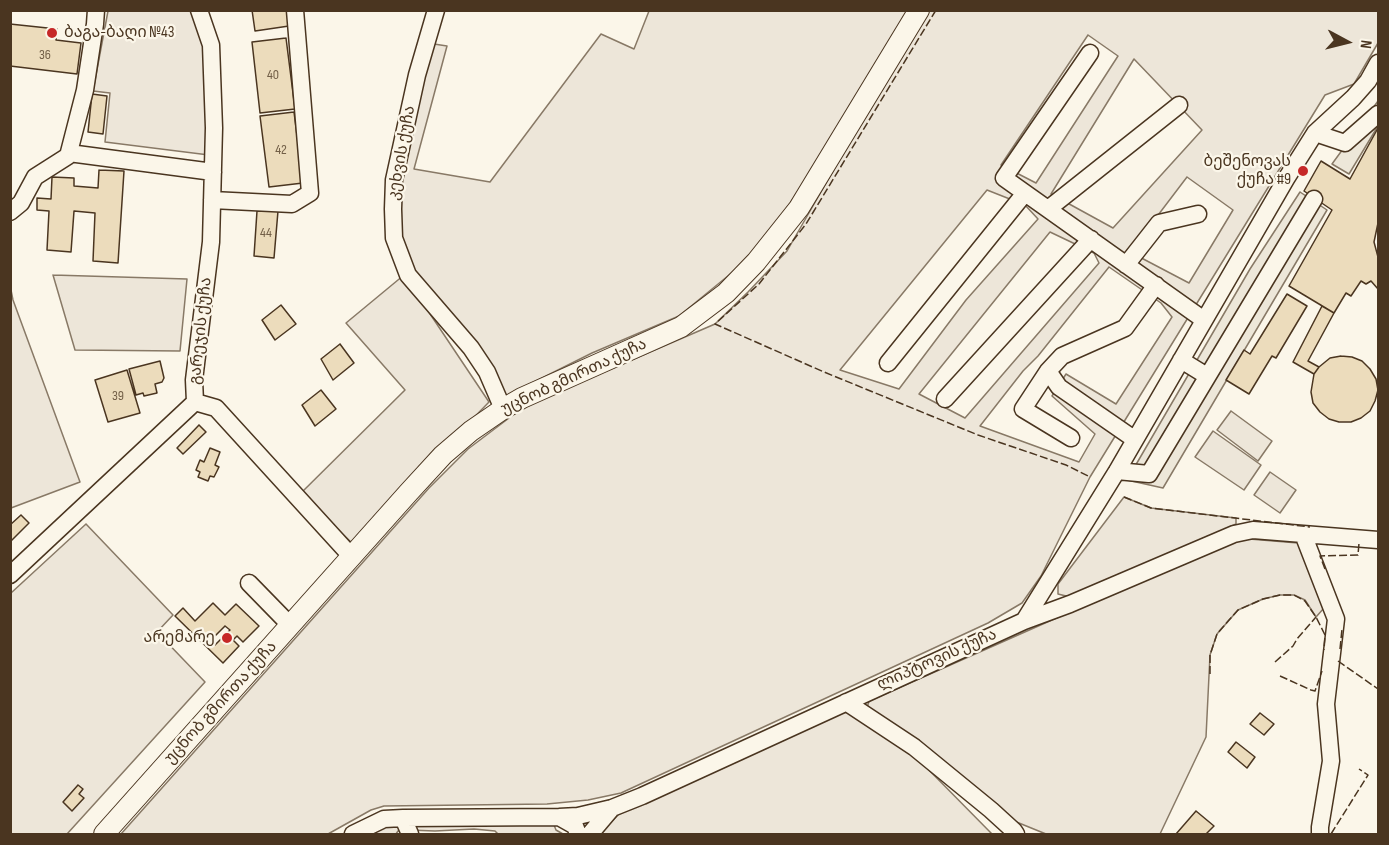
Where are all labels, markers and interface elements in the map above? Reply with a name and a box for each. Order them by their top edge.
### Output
north arrow [1317,12,1377,72]
place label: ბაგა-ბაღი №43 [64,23,175,43]
marker: ბაგა-ბაღი №43 [45,26,59,40]
text: N [1355,39,1375,50]
house number: 36 [39,47,51,63]
house number: 40 [267,67,279,83]
street label: კეხვის ქუჩა [384,104,420,202]
house number: 42 [275,142,287,158]
place label: ბეშენოვას ქუჩა #9 [1204,152,1291,190]
marker: ბეშენოვას ქუჩა #9 [1296,164,1310,178]
house number: 44 [260,225,272,241]
street label: გარეჯის ქუჩა [186,276,216,386]
street label: უცნობ გმირთა ქუჩა [498,335,650,419]
house number: 39 [112,388,124,404]
street label: ლიპტოვის ქუჩა [874,625,1000,695]
place label: არემარე [144,628,215,648]
marker: არემარე [220,631,234,645]
street label: უცნობ გმირთა ქუჩა [161,638,281,768]

